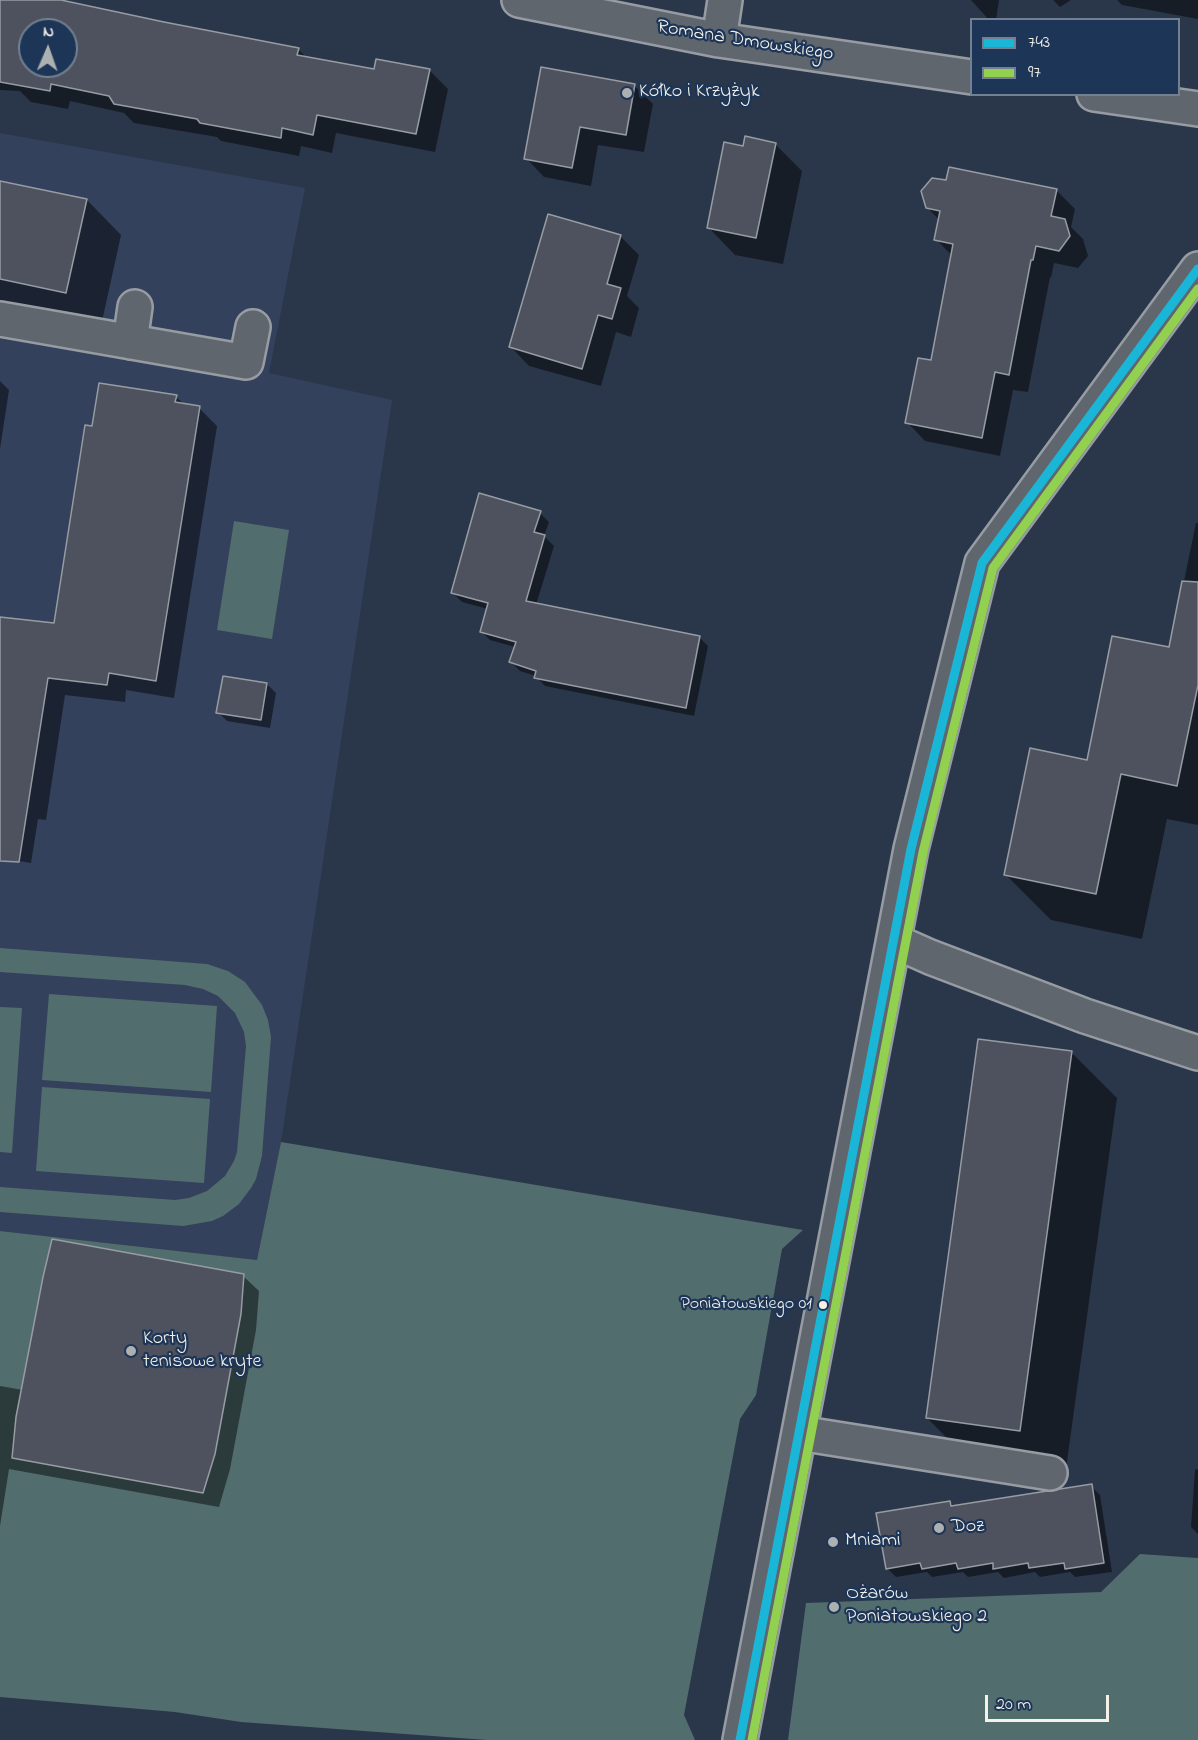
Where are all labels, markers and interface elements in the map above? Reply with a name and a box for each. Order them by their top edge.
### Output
street label: Romana Dmowskiego [655,16,835,68]
north arrow [18,18,78,78]
legend [970,18,1180,96]
text: N [43,20,54,44]
text: 743 [1028,30,1050,56]
text: 97 [1028,60,1041,86]
place label: Kółko i Krzyżyk [639,81,759,105]
marker: Kółko i Krzyżyk [620,86,634,100]
place label: Poniatowskiego 01 [680,1294,812,1316]
marker: Poniatowskiego 01 [817,1299,829,1311]
place label: Korty tenisowe kryte [143,1328,262,1375]
marker: Korty tenisowe kryte [124,1344,138,1358]
place label: Doz [951,1516,984,1540]
marker: Doz [932,1521,946,1535]
place label: Mniami [845,1530,901,1554]
marker: Mniami [826,1535,840,1549]
place label: Ożarów Poniatowskiego 2 [846,1583,987,1630]
marker: Ożarów Poniatowskiego 2 [827,1600,841,1614]
scale bar [988,1683,1112,1721]
text: 20 m [996,1692,1031,1718]

